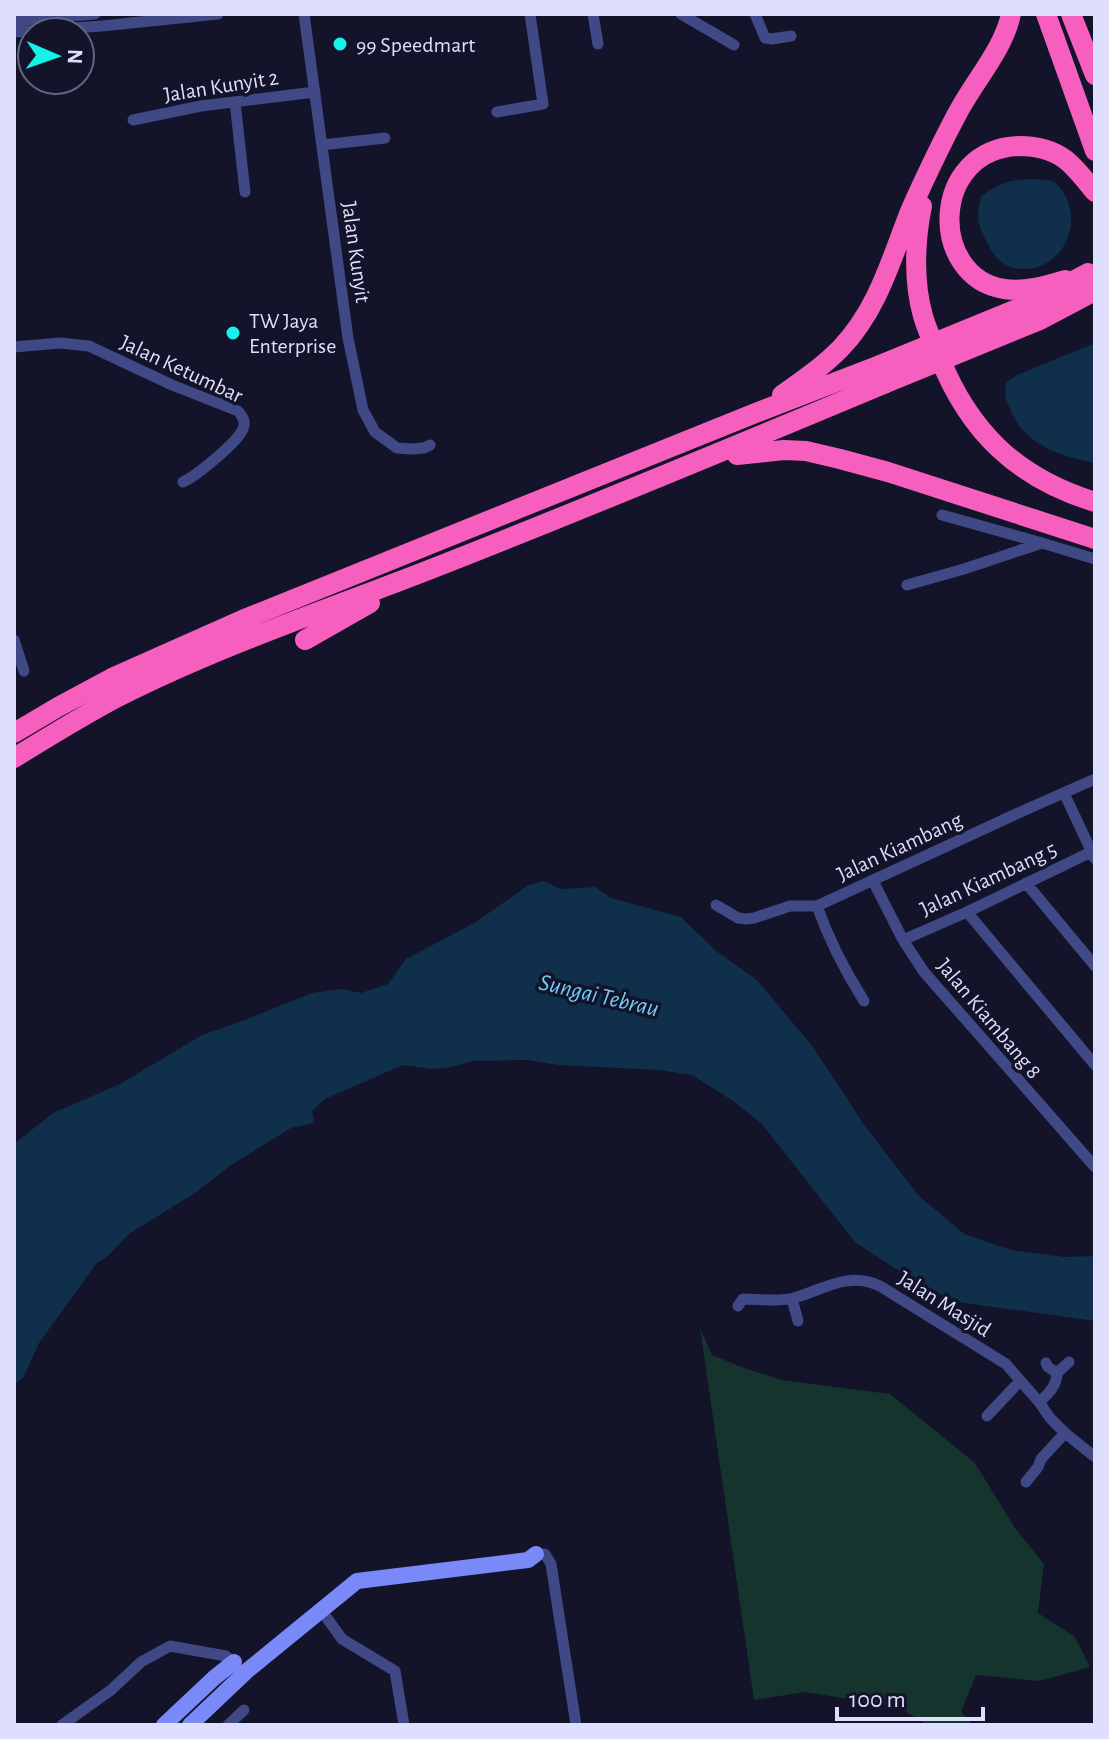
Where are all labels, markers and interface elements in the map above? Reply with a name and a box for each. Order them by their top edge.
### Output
north arrow [16,16,96,96]
place label: 99 Speedmart [356,34,475,56]
marker: 99 Speedmart [331,35,349,53]
text: N [64,49,86,65]
street label: Jalan Kunyit 2 [162,66,280,106]
street label: Jalan Kunyit [338,200,374,304]
place label: TW Jaya Enterprise [249,310,336,357]
marker: TW Jaya Enterprise [224,324,242,342]
street label: Jalan Ketumbar [117,331,246,407]
street label: Jalan Kiambang [834,808,966,885]
street label: Jalan Kiambang 5 [917,838,1060,920]
street label: Jalan Kiambang 8 [933,954,1046,1083]
water label: Sungai Tebrau [537,971,661,1021]
street label: Jalan Masjid [894,1267,995,1341]
scale bar [837,1671,983,1721]
text: 100 m [849,1688,906,1712]

